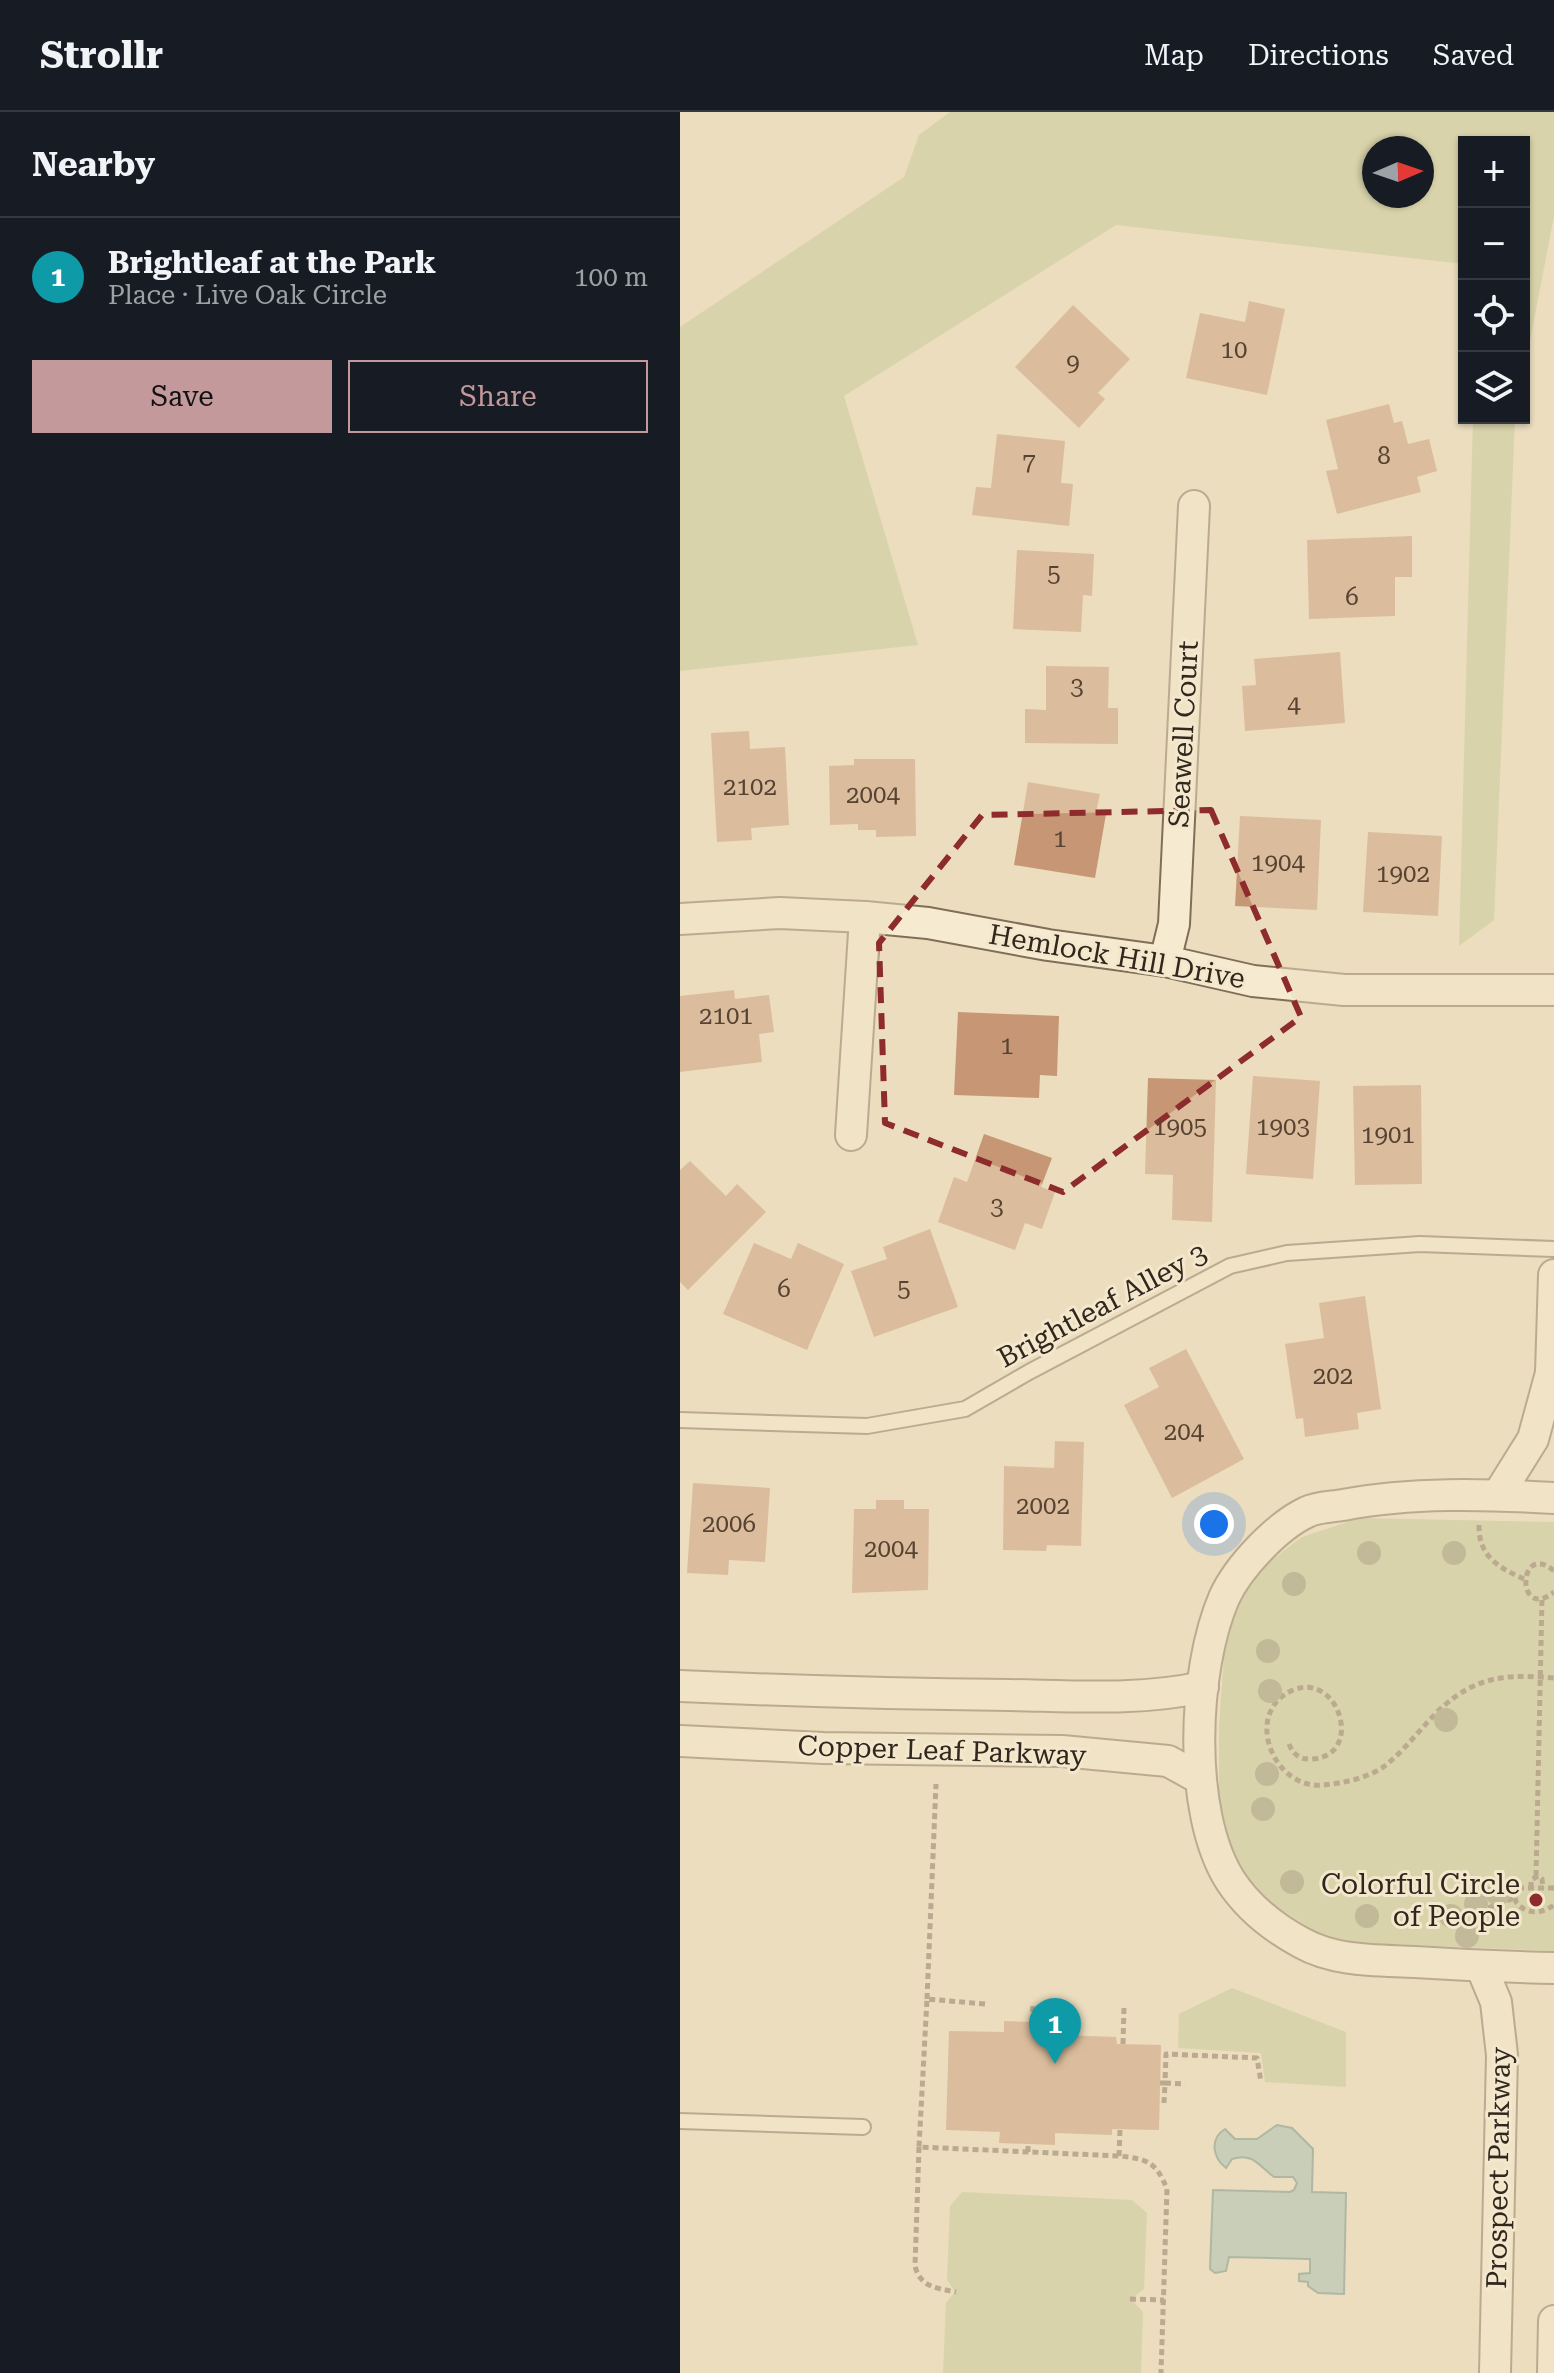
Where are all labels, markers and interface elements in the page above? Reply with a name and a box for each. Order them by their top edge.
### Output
text: Strollr [40,33,163,77]
text: Map [1144,39,1204,72]
text: Directions [1248,39,1389,72]
text: Saved [1433,39,1514,72]
north arrow [1362,136,1434,208]
map controls [1458,136,1530,424]
button: + [1458,136,1530,208]
text: Nearby [32,144,155,184]
button: − [1458,208,1530,280]
text: Brightleaf at the Park [108,245,436,280]
text: 1 [51,262,65,292]
text: 100 m [574,262,648,292]
text: Place · Live Oak Circle [108,280,387,310]
button: locate [1458,280,1530,352]
house number: 10 [1221,336,1247,364]
house number: 9 [1066,349,1080,377]
button: layers [1458,352,1530,424]
button: Save [32,360,332,433]
button: Share [348,360,648,433]
house number: 8 [1377,442,1391,470]
house number: 7 [1022,448,1036,476]
house number: 5 [1047,560,1061,588]
house number: 6 [1345,583,1359,611]
street label: Seawell Court [1162,640,1205,828]
house number: 3 [1070,673,1084,701]
house number: 4 [1287,691,1301,719]
house number: 2102 [723,773,777,801]
house number: 2004 [846,781,900,809]
house number: 1 [1053,825,1067,853]
house number: 1904 [1251,849,1305,877]
house number: 1902 [1376,860,1430,888]
street label: Hemlock Hill Drive [986,918,1248,995]
house number: 2101 [699,1002,753,1030]
house number: 1 [1000,1032,1014,1060]
house number: 1905 [1153,1113,1207,1141]
house number: 1903 [1256,1113,1310,1141]
house number: 1901 [1361,1121,1415,1149]
house number: 3 [990,1193,1004,1221]
street label: Brightleaf Alley 3 [992,1236,1213,1375]
house number: 6 [777,1275,791,1303]
house number: 5 [897,1275,911,1303]
house number: 202 [1313,1362,1353,1390]
house number: 204 [1164,1418,1205,1446]
house number: 2002 [1016,1492,1070,1520]
your location [1194,1504,1234,1544]
house number: 2006 [702,1510,756,1538]
house number: 2004 [864,1535,918,1563]
street label: Copper Leaf Parkway [797,1729,1087,1772]
place label: Colorful Circle of People [1321,1868,1520,1933]
marker: Colorful Circle of People [1527,1891,1545,1909]
pin: 1 [1029,1998,1081,2064]
street label: Prospect Parkway [1480,2046,1517,2289]

